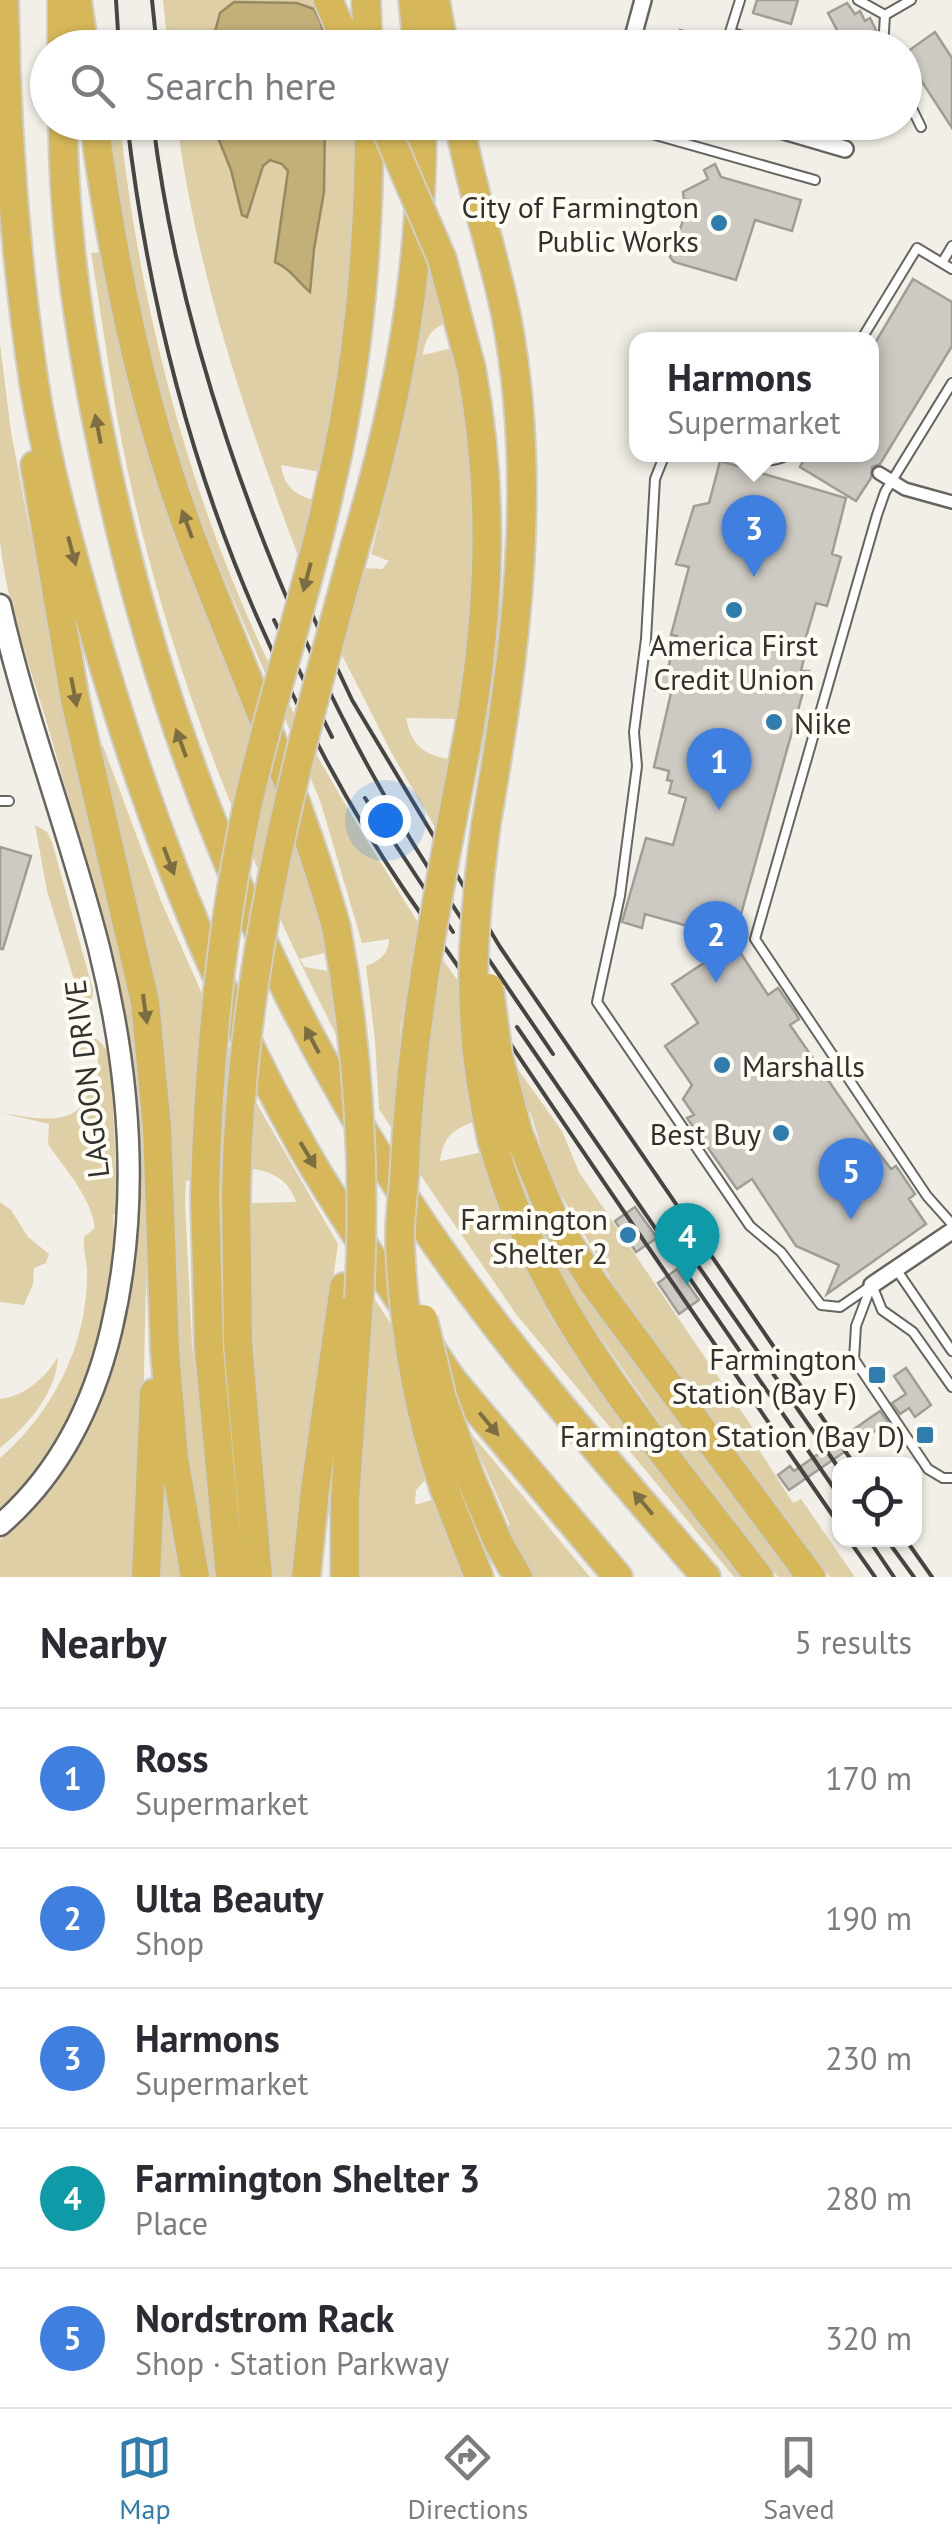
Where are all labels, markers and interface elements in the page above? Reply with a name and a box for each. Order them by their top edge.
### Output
search box [30,30,922,140]
icon: search [65,58,120,113]
text: Search here [145,61,337,110]
place label: City of Farmington Public Works [462,187,699,260]
marker: City of Farmington Public Works [708,212,730,234]
popup [629,332,879,462]
text: Harmons [667,352,812,401]
text: Supermarket [667,401,841,443]
one-way arrow [90,413,106,444]
pin: 3 [722,494,786,577]
one-way arrow [179,509,194,539]
one-way arrow [64,536,80,567]
one-way arrow [299,562,315,593]
marker: America First Credit Union [723,599,745,621]
place label: America First Credit Union [650,625,818,698]
one-way arrow [66,677,82,708]
place label: Nike [794,703,851,742]
marker: Nike [763,711,785,733]
one-way arrow [173,728,188,758]
pin: 1 [686,728,752,810]
your location [360,795,411,846]
one-way arrow [162,846,178,876]
pin: 2 [684,900,748,983]
street label: LAGOON DRIVE [54,978,118,1180]
one-way arrow [137,994,153,1026]
one-way arrow [304,1025,321,1054]
place label: Marshalls [742,1046,865,1085]
marker: Marshalls [711,1054,733,1076]
place label: Best Buy [650,1114,761,1153]
marker: Best Buy [770,1122,792,1144]
pin: 5 [818,1138,884,1220]
one-way arrow [298,1141,316,1169]
place label: Farmington Shelter 2 [460,1199,608,1272]
pin: 4 [654,1202,720,1285]
marker: Farmington Shelter 2 [617,1224,639,1246]
place label: Farmington Station (Bay F) [672,1339,857,1412]
marker: Farmington Station (Bay F) [866,1364,888,1386]
one-way arrow [478,1411,500,1436]
place label: Farmington Station (Bay D) [560,1416,905,1455]
marker: Farmington Station (Bay D) [914,1424,936,1446]
map controls [832,1457,922,1547]
button: locate [832,1457,922,1547]
one-way arrow [632,1490,654,1515]
text: Nearby [40,1615,167,1670]
text: 5 results [794,1621,912,1663]
text: Ross [135,1733,209,1782]
text: 1 [63,1757,82,1799]
text: 170 m [825,1757,912,1799]
text: Supermarket [135,1782,308,1824]
text: Ulta Beauty [135,1873,323,1922]
text: 2 [63,1897,82,1939]
text: 190 m [825,1897,912,1939]
text: Shop [135,1922,204,1964]
text: Harmons [135,2013,280,2062]
text: 3 [63,2037,82,2079]
text: 230 m [825,2037,912,2079]
text: Supermarket [135,2062,308,2104]
text: Farmington Shelter 3 [135,2153,480,2202]
text: 4 [63,2177,82,2219]
text: 280 m [825,2177,912,2219]
text: Place [135,2202,208,2244]
text: Nordstrom Rack [135,2293,394,2342]
text: 5 [63,2317,82,2359]
text: 320 m [825,2317,912,2359]
text: Shop · Station Parkway [135,2342,449,2384]
tab: Map [117,2430,172,2527]
tab: Directions [407,2430,528,2527]
tab: Saved [763,2430,835,2527]

